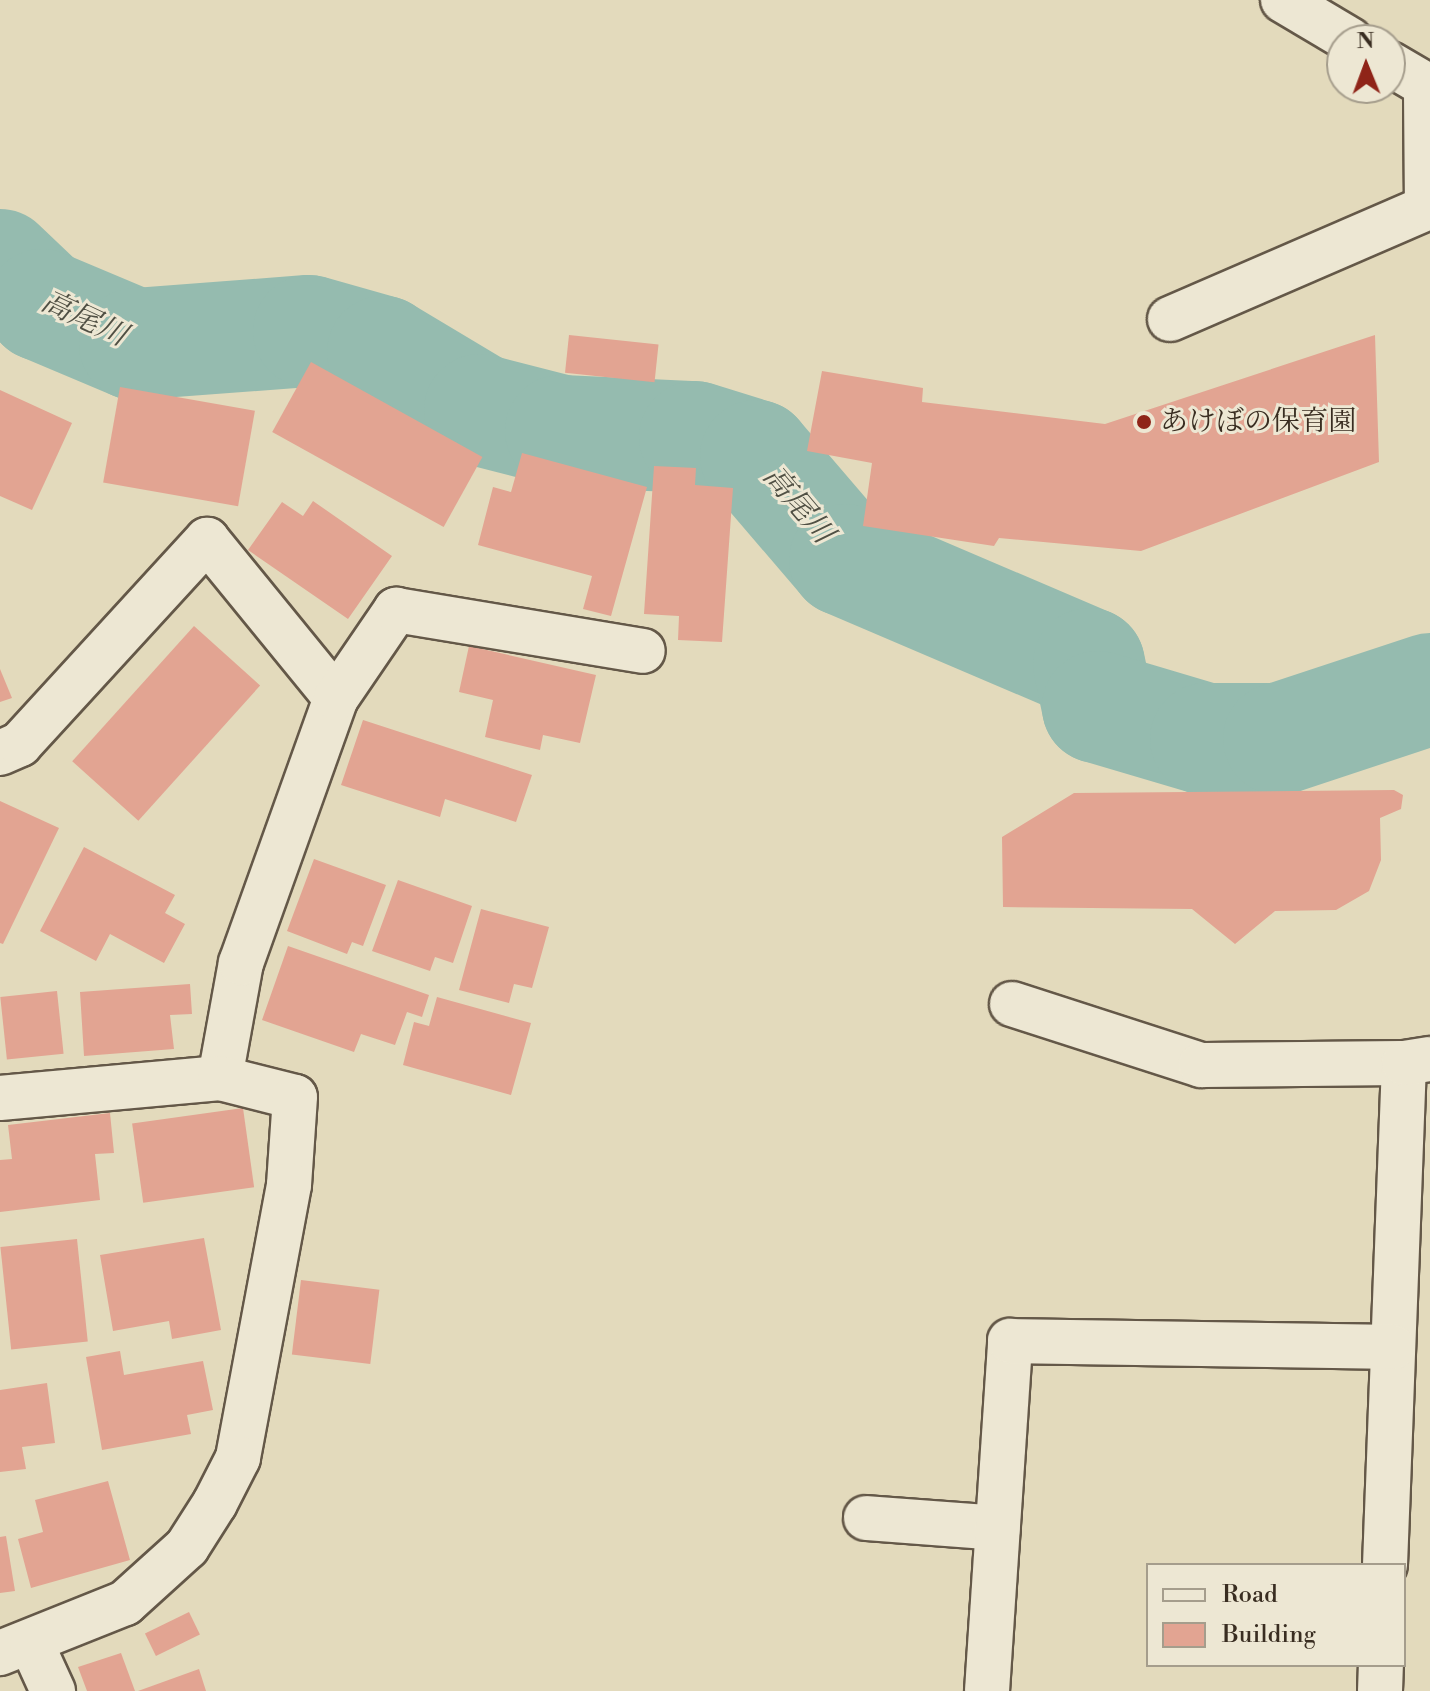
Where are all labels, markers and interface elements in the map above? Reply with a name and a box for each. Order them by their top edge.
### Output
north arrow [1326,24,1406,104]
text: N [1357,28,1375,55]
water label: 高尾川 [36,284,132,354]
place label: あけぼの保育園 [1160,405,1356,439]
marker: あけぼの保育園 [1135,413,1153,431]
water label: 高尾川 [755,459,841,551]
legend [1146,1563,1406,1667]
text: Road [1222,1580,1278,1610]
text: Building [1222,1620,1316,1650]

